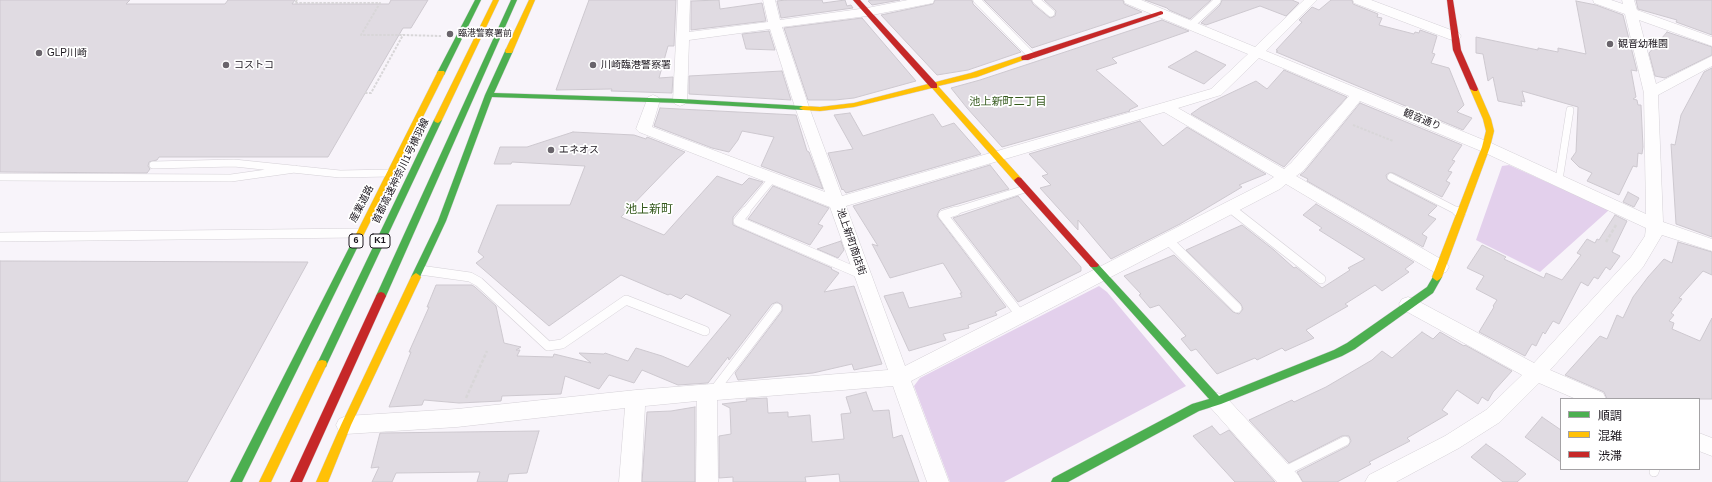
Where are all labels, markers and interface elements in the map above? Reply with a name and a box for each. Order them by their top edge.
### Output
marker: 臨港警察署前 [445,29,455,39]
place label: 臨港警察署前 [458,29,512,39]
place label: 観音幼稚園 [1618,38,1668,50]
marker: 観音幼稚園 [1605,39,1615,49]
place label: GLP川崎 [47,47,87,59]
marker: GLP川崎 [34,48,44,58]
place label: コストコ [234,59,274,71]
place label: 川崎臨港警察署 [601,59,671,71]
marker: コストコ [221,60,231,70]
marker: 川崎臨港警察署 [588,60,598,70]
district label: 池上新町二丁目 [970,95,1046,109]
street label: 観音通り [1401,107,1443,133]
street label: 首都高速神奈川1号横羽線 [370,116,432,226]
place label: エネオス [559,144,599,156]
marker: エネオス [546,145,556,155]
street label: 産業道路 [348,183,376,225]
district label: 池上新町 [625,203,673,217]
street label: 池上新町商店街 [834,207,868,277]
road number: 6 [349,234,363,248]
road number: K1 [370,234,390,248]
legend [1560,398,1700,470]
text: 順調 [1598,409,1622,423]
text: 混雑 [1598,429,1622,443]
text: 渋滞 [1598,449,1622,463]

